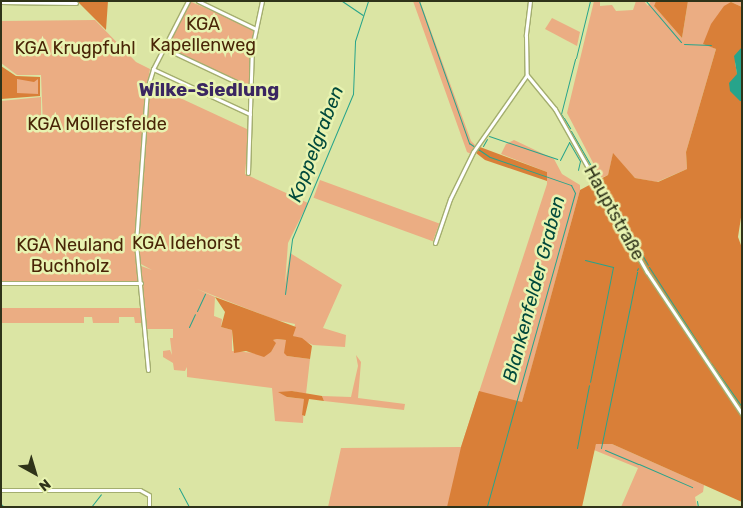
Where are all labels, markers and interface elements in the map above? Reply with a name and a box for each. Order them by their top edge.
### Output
park label: KGA Kapellenweg [150,14,256,56]
park label: KGA Krugpfuhl [14,37,136,59]
district label: Wilke-Siedlung [139,79,279,101]
water label: Koppelgraben [283,83,349,205]
park label: KGA Möllersfelde [27,113,167,135]
street label: Hauptstraße [579,162,649,264]
water label: Blankenfelder Graben [498,193,570,385]
park label: KGA Idehorst [132,232,240,254]
park label: KGA Neuland Buchholz [16,235,124,278]
north arrow [10,448,60,498]
text: N [35,475,54,495]

